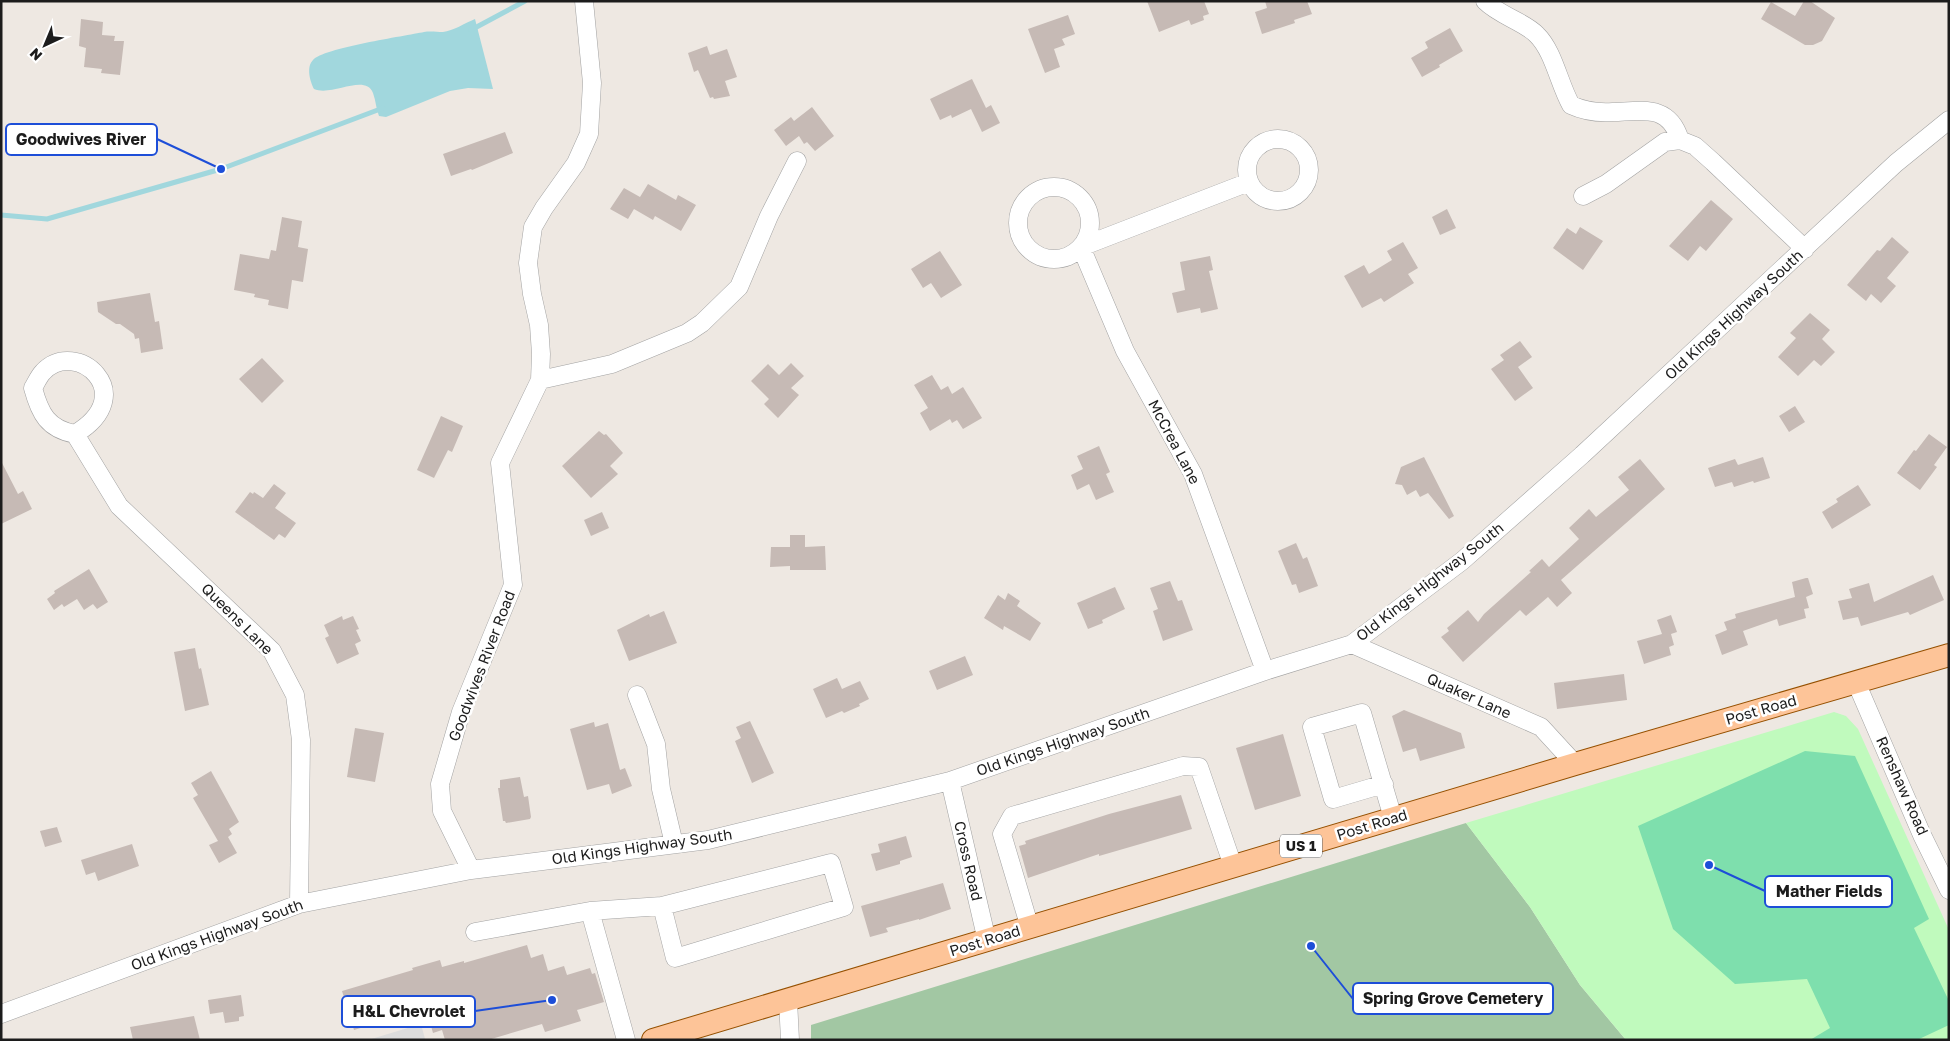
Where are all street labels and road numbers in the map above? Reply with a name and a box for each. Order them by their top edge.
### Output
street label: Old Kings Highway South [1661,246,1806,383]
street label: McCrea Lane [1145,396,1205,487]
street label: Old Kings Highway South [1352,518,1507,644]
street label: Queens Lane [198,579,277,658]
street label: Goodwives River Road [444,588,518,743]
street label: Quaker Lane [1425,669,1515,722]
street label: Post Road [1723,690,1798,728]
street label: Old Kings Highway South [974,703,1152,779]
street label: Renshaw Road [1873,733,1933,838]
street label: Post Road [1334,805,1409,843]
street label: Cross Road [951,819,987,902]
street label: Old Kings Highway South [550,824,733,868]
road number: US 1 [1280,834,1322,858]
street label: Old Kings Highway South [128,894,305,974]
street label: Post Road [947,921,1022,959]

